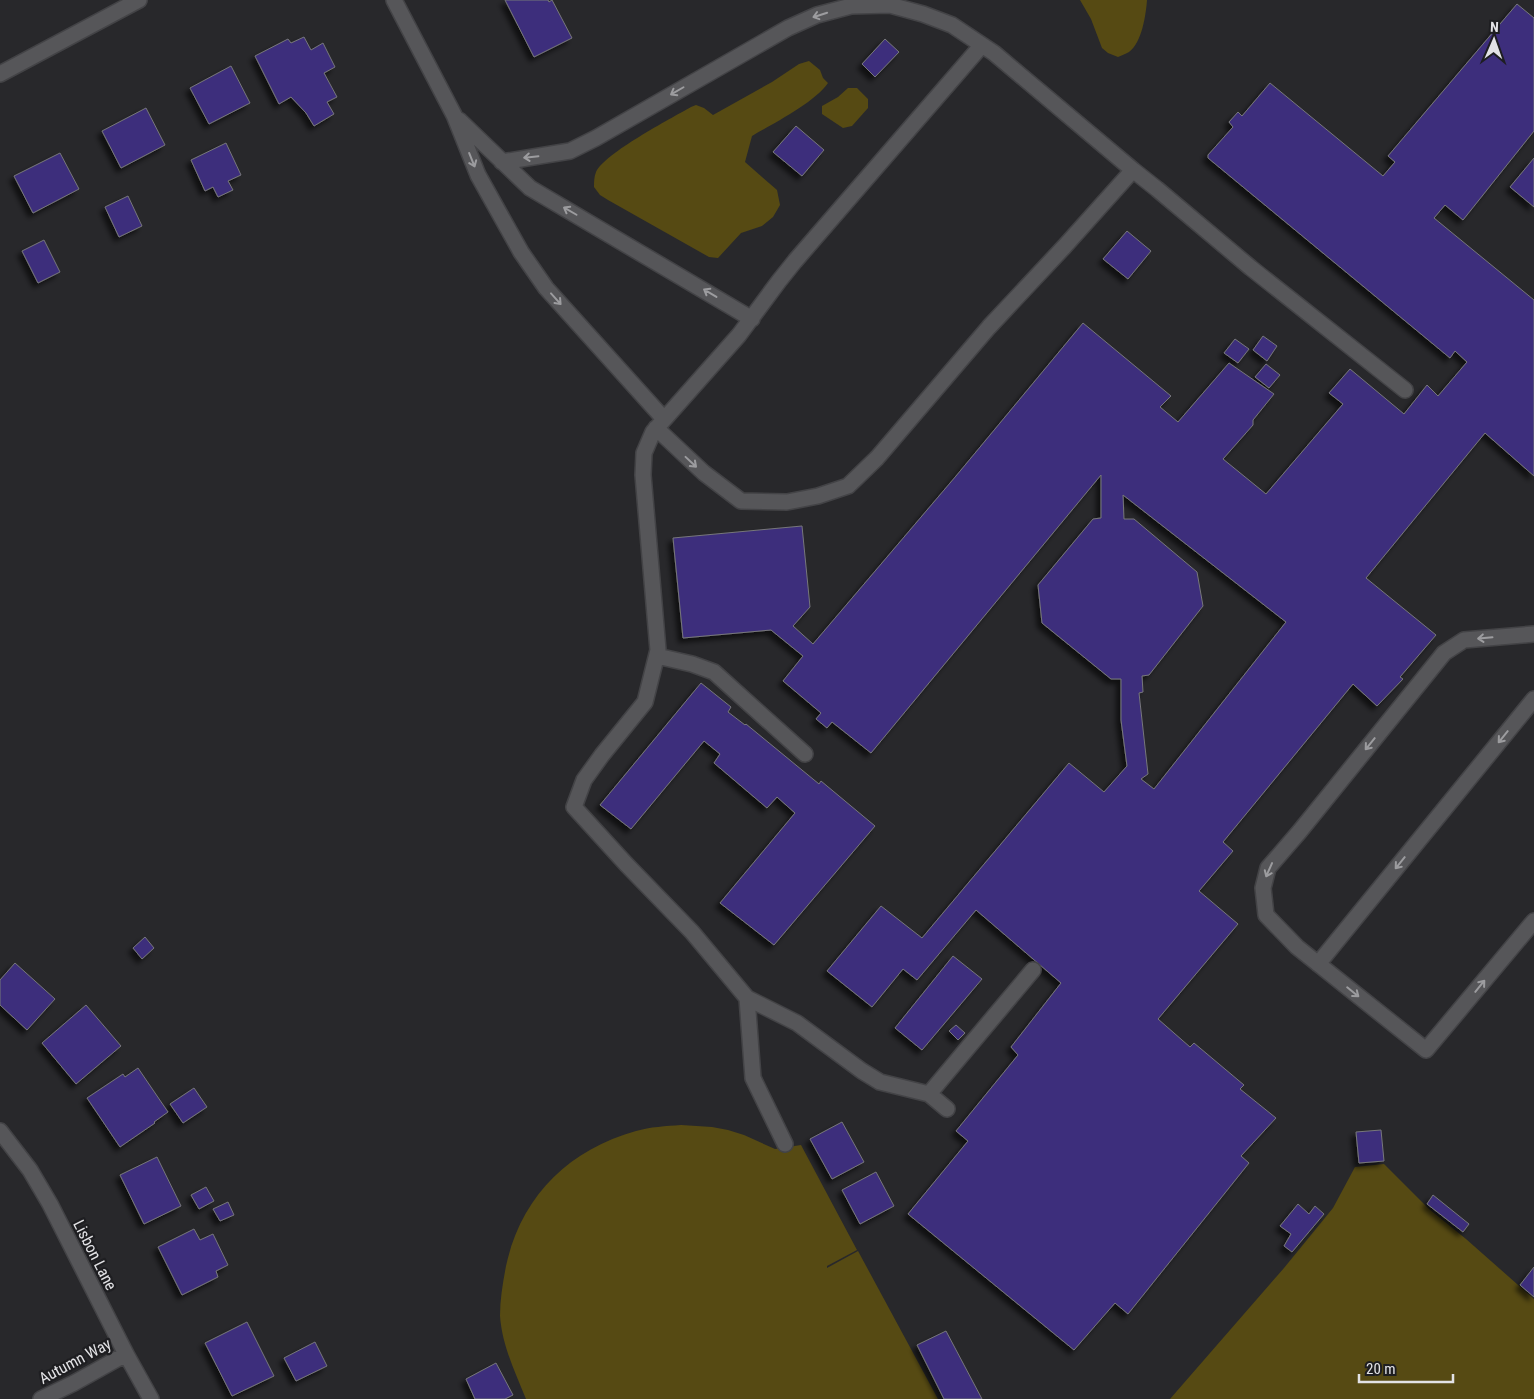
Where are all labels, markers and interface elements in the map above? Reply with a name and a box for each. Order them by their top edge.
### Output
one-way arrow [812,10,828,20]
north arrow [1469,15,1519,65]
text: N [1490,19,1499,35]
one-way arrow [670,87,685,96]
one-way arrow [468,152,477,167]
one-way arrow [523,152,539,162]
one-way arrow [563,206,577,216]
one-way arrow [703,288,717,298]
one-way arrow [550,293,562,306]
one-way arrow [685,456,698,468]
one-way arrow [1478,634,1494,643]
one-way arrow [1498,730,1509,743]
one-way arrow [1365,737,1376,750]
one-way arrow [1395,856,1406,869]
one-way arrow [1264,863,1274,878]
one-way arrow [1475,980,1486,993]
one-way arrow [1346,986,1359,997]
street label: Lisbon Lane [69,1217,121,1293]
street label: Autumn Way [36,1334,115,1388]
scale bar [1359,1352,1453,1384]
text: 20 m [1366,1360,1396,1378]

